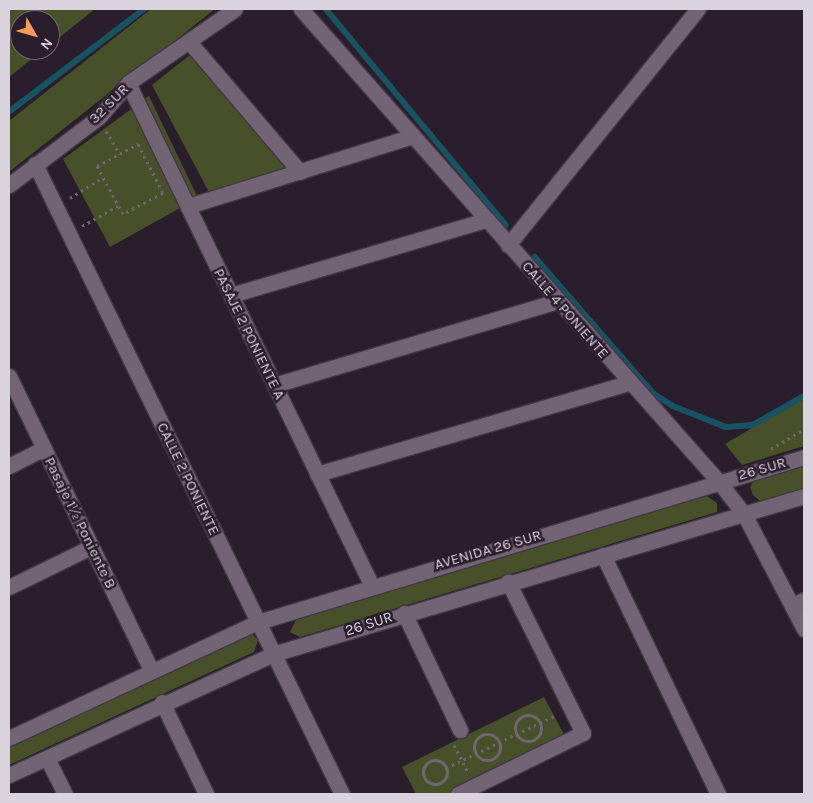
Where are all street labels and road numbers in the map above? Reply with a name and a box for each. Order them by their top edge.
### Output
street label: 32 SUR [85,80,133,128]
street label: CALLE 4 PONIENTE [518,258,612,362]
street label: PASAJE 2 PONIENTE A [209,266,289,402]
street label: CALLE 2 PONIENTE [153,420,223,538]
street label: Pasaje 1½ Poniente B [40,454,120,592]
street label: 26 SUR [736,454,788,484]
street label: AVENIDA 26 SUR [432,526,544,574]
street label: 26 SUR [343,608,395,640]

